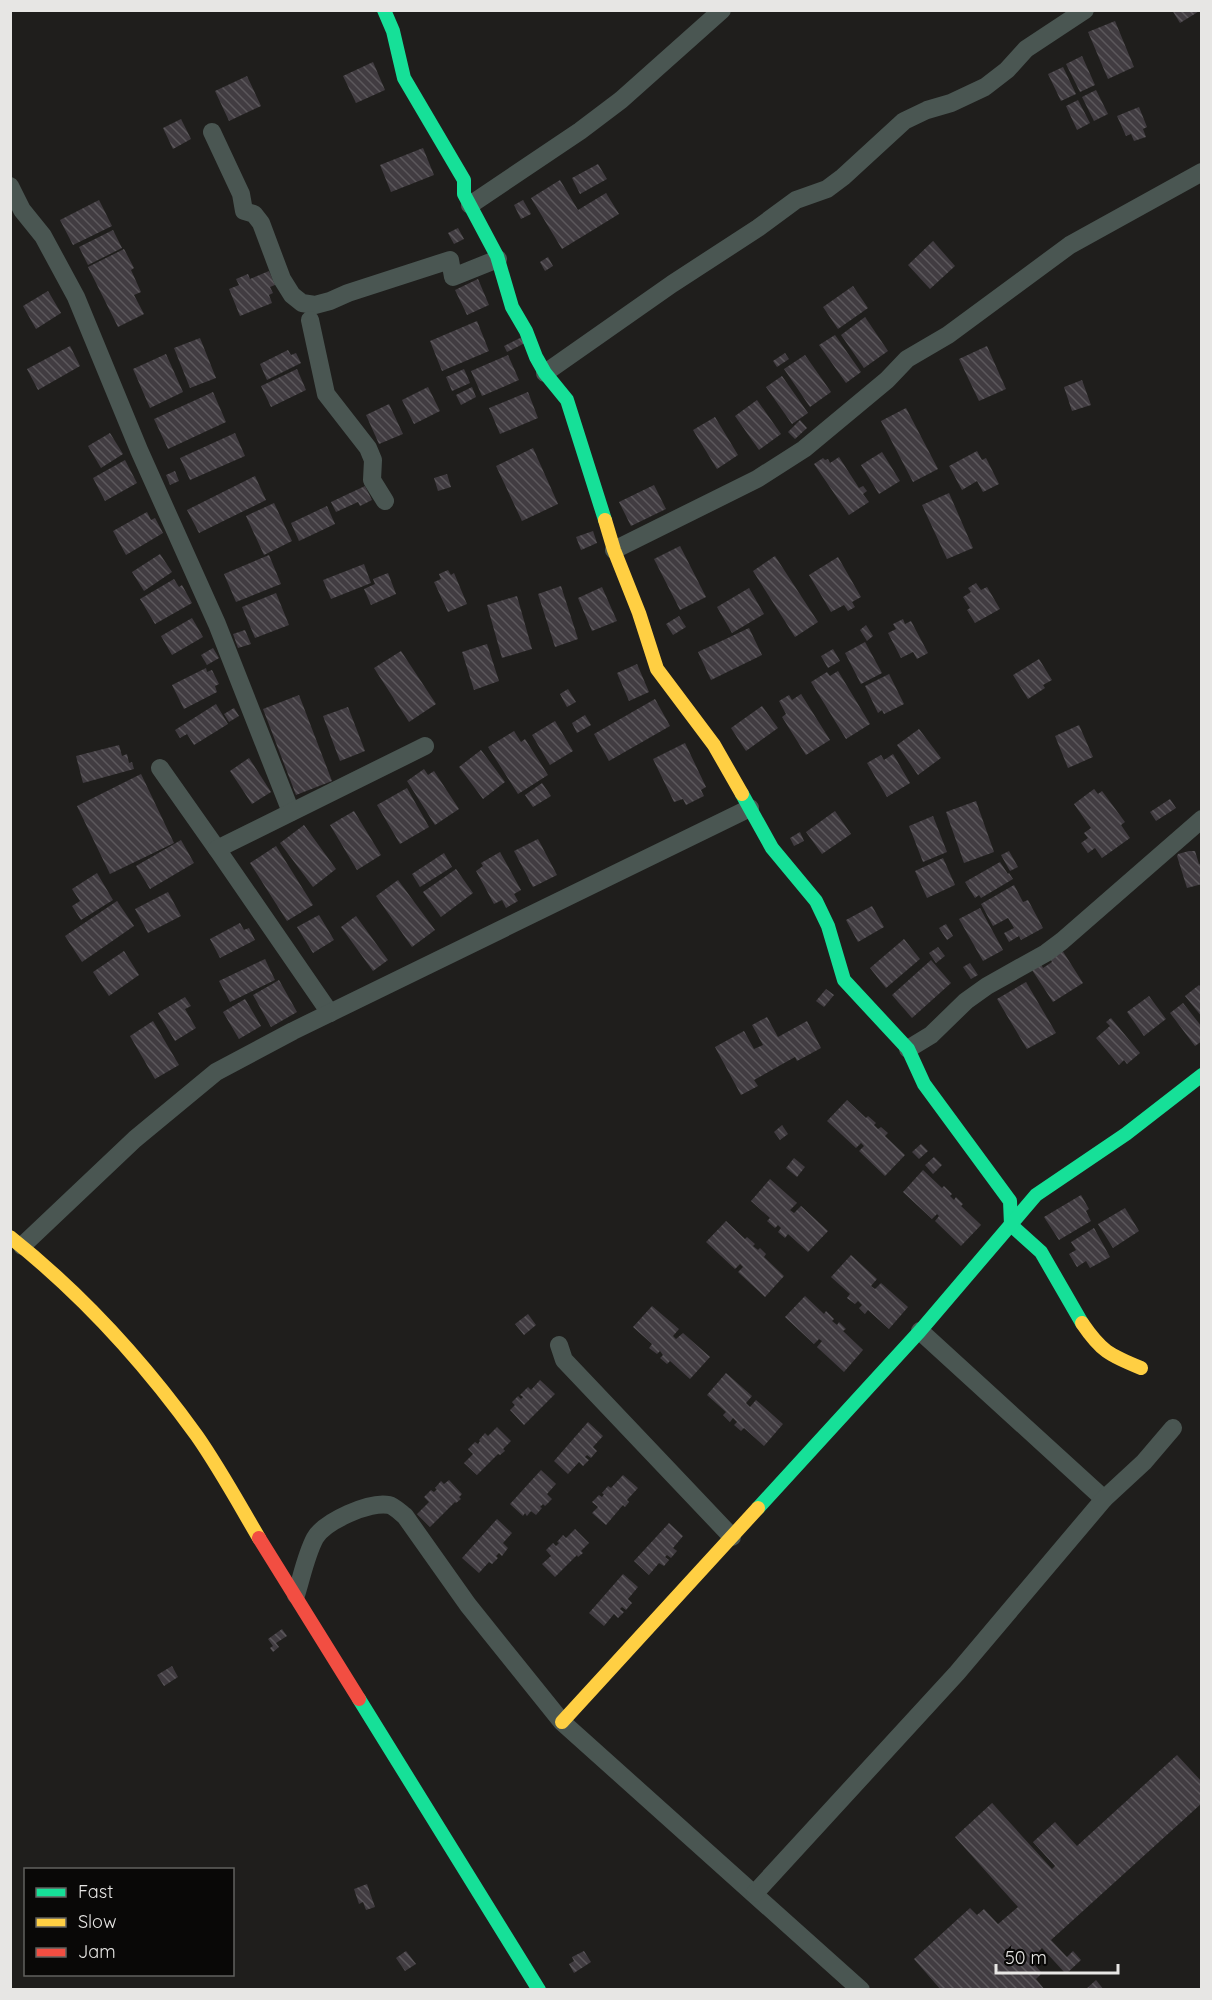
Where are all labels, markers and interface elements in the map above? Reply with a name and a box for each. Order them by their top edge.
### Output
legend [24,1868,234,1976]
text: Fast [78,1880,113,1903]
text: Slow [78,1910,116,1933]
scale bar [996,1937,1118,1975]
text: Jam [78,1940,116,1963]
text: 50 m [1005,1946,1047,1969]

